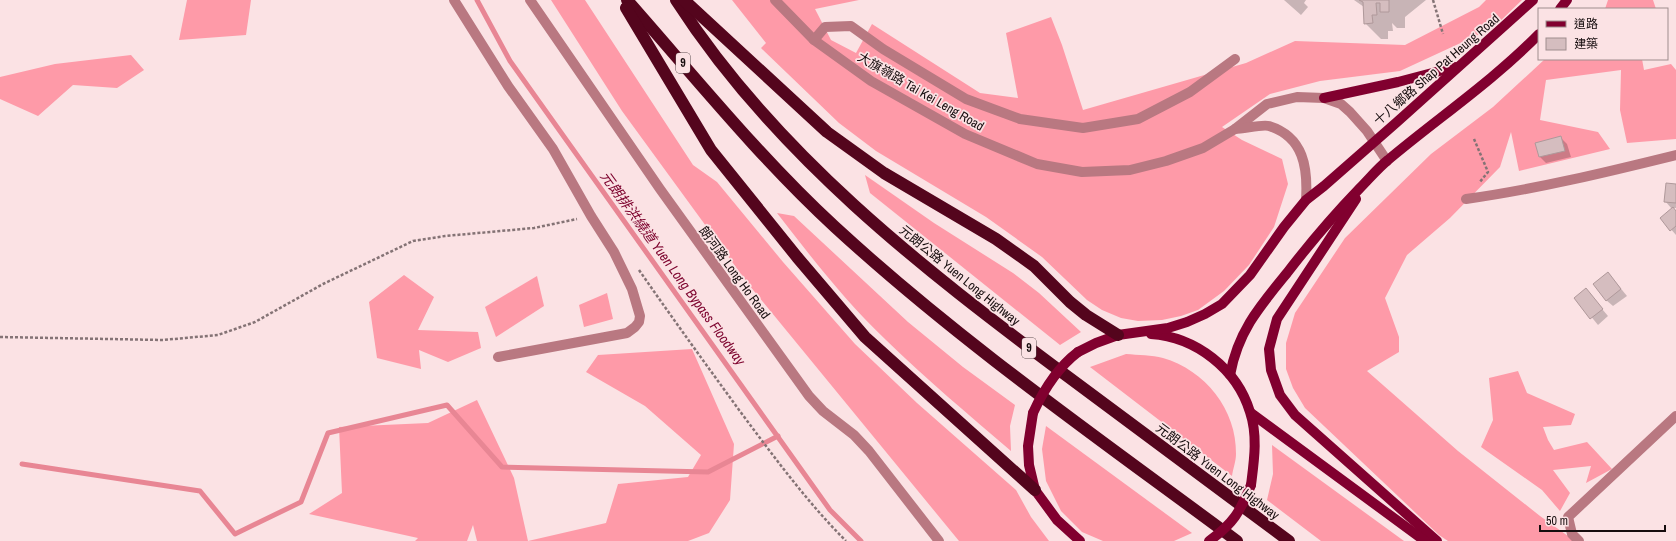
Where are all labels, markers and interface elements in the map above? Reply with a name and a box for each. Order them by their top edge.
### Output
legend [1538,8,1668,60]
street label: 十八鄉路 Shap Pat Heung Road [1370,10,1503,129]
text: 道路 [1574,16,1598,32]
text: 建築 [1574,36,1598,52]
street label: 大旗嶺路 Tai Kei Leng Road [854,48,987,135]
road number: 9 [676,53,690,73]
water label: 元朗排洪繞道 Yuen Long Bypass Floodway [597,168,750,369]
street label: 元朗公路 Yuen Long Highway [896,221,1024,330]
street label: 朗河路 Long Ho Road [695,223,774,322]
road number: 9 [1022,338,1036,358]
street label: 元朗公路 Yuen Long Highway [1153,419,1283,524]
scale bar [1540,507,1665,533]
text: 50 m [1546,513,1568,529]

